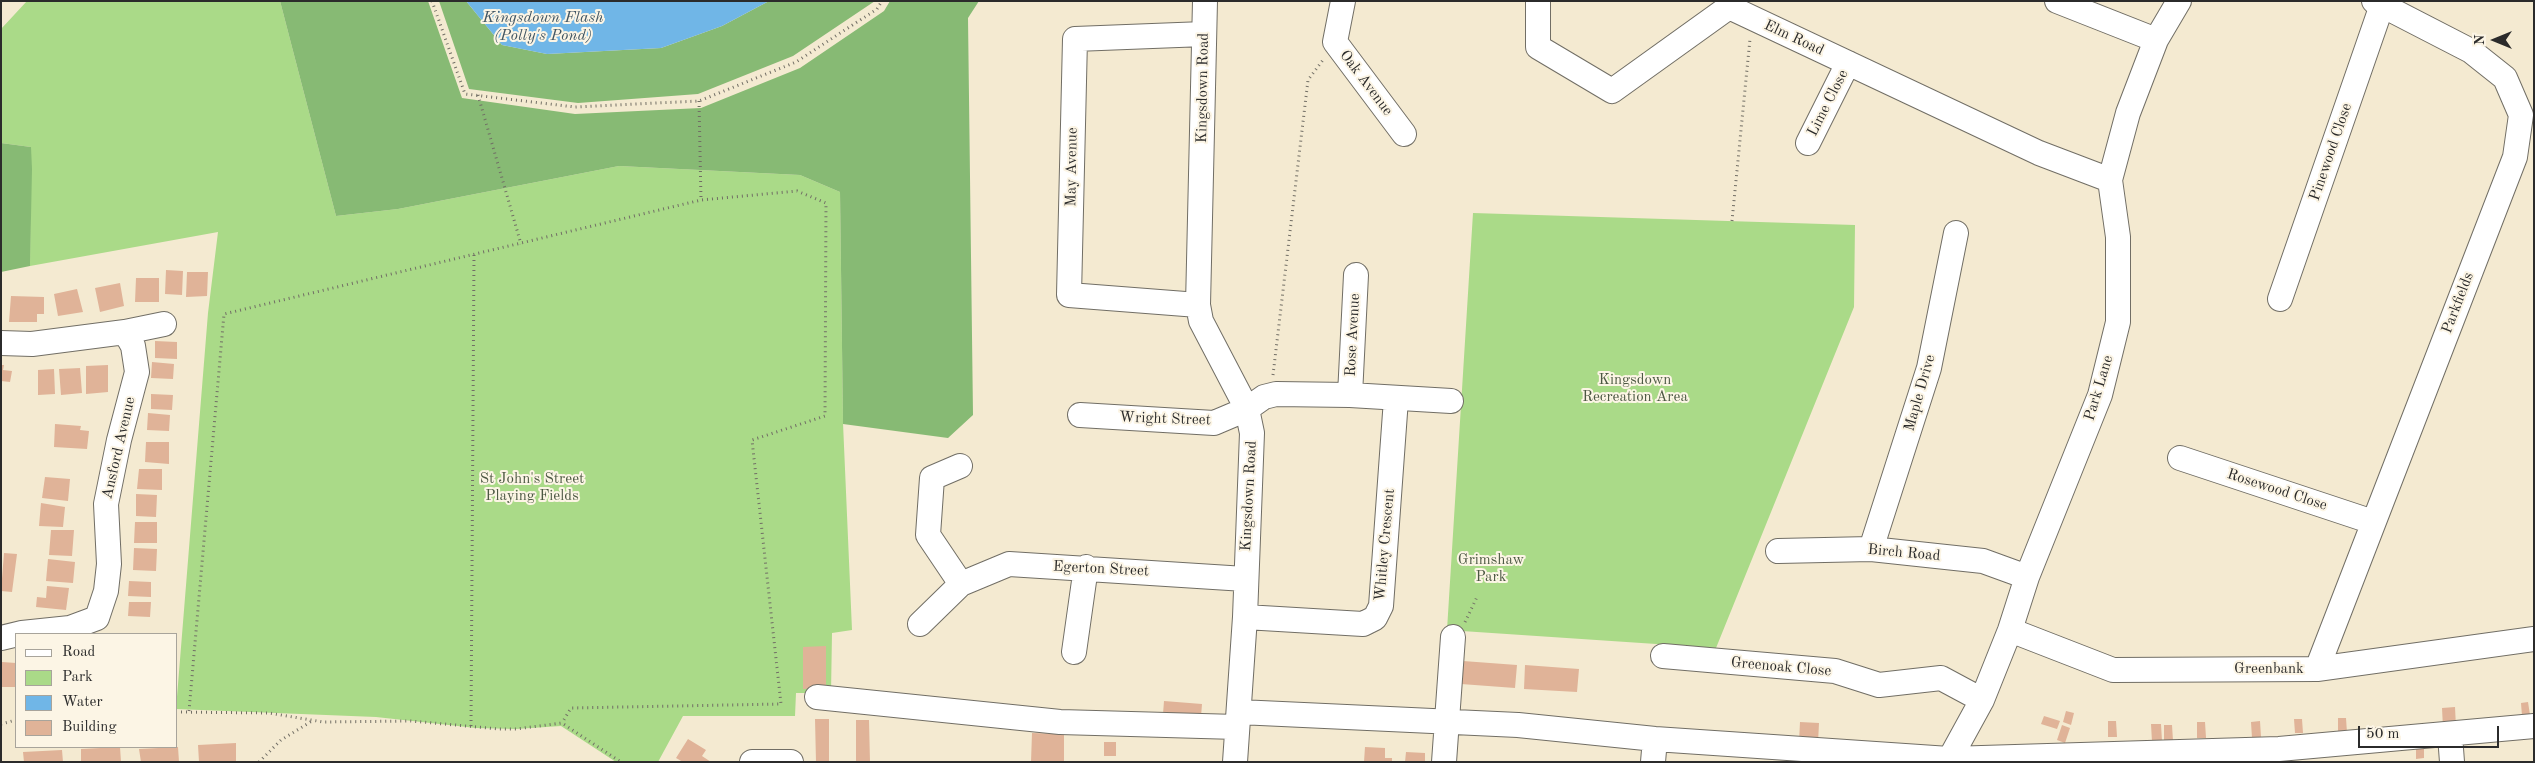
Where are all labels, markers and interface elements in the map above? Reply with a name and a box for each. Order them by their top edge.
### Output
water label: Kingsdown Flash (Polly's Pond) [483,8,603,46]
north arrow [2470,15,2520,65]
street label: Elm Road [1761,16,1827,60]
street label: Kingsdown Road [1193,33,1213,143]
text: N [2473,35,2487,45]
street label: Oak Avenue [1335,47,1397,119]
street label: Lime Close [1804,67,1852,139]
street label: Pinewood Close [2306,101,2356,203]
street label: May Avenue [1062,127,1082,207]
street label: Parkfields [2438,270,2478,336]
street label: Rose Avenue [1342,293,1364,377]
street label: Maple Drive [1900,353,1940,433]
street label: Park Lane [2081,353,2117,423]
park label: Kingsdown Recreation Area [1582,371,1688,406]
street label: Ansford Avenue [99,395,139,501]
street label: Wright Street [1119,408,1211,430]
street label: Kingsdown Road [1237,440,1261,552]
street label: Rosewood Close [2225,465,2329,515]
park label: St John's Street Playing Fields [480,470,584,505]
street label: Whitley Crescent [1371,488,1399,602]
street label: Birch Road [1867,541,1941,565]
park label: Grimshaw Park [1458,551,1524,586]
street label: Egerton Street [1052,557,1150,581]
legend [15,633,178,748]
text: Road [62,645,95,660]
street label: Greenoak Close [1730,654,1832,680]
street label: Greenbank [2234,660,2304,678]
text: Park [62,670,93,685]
text: Water [62,695,103,710]
scale bar [2360,716,2501,748]
text: Building [62,720,117,735]
text: 50 m [2366,727,2400,742]

